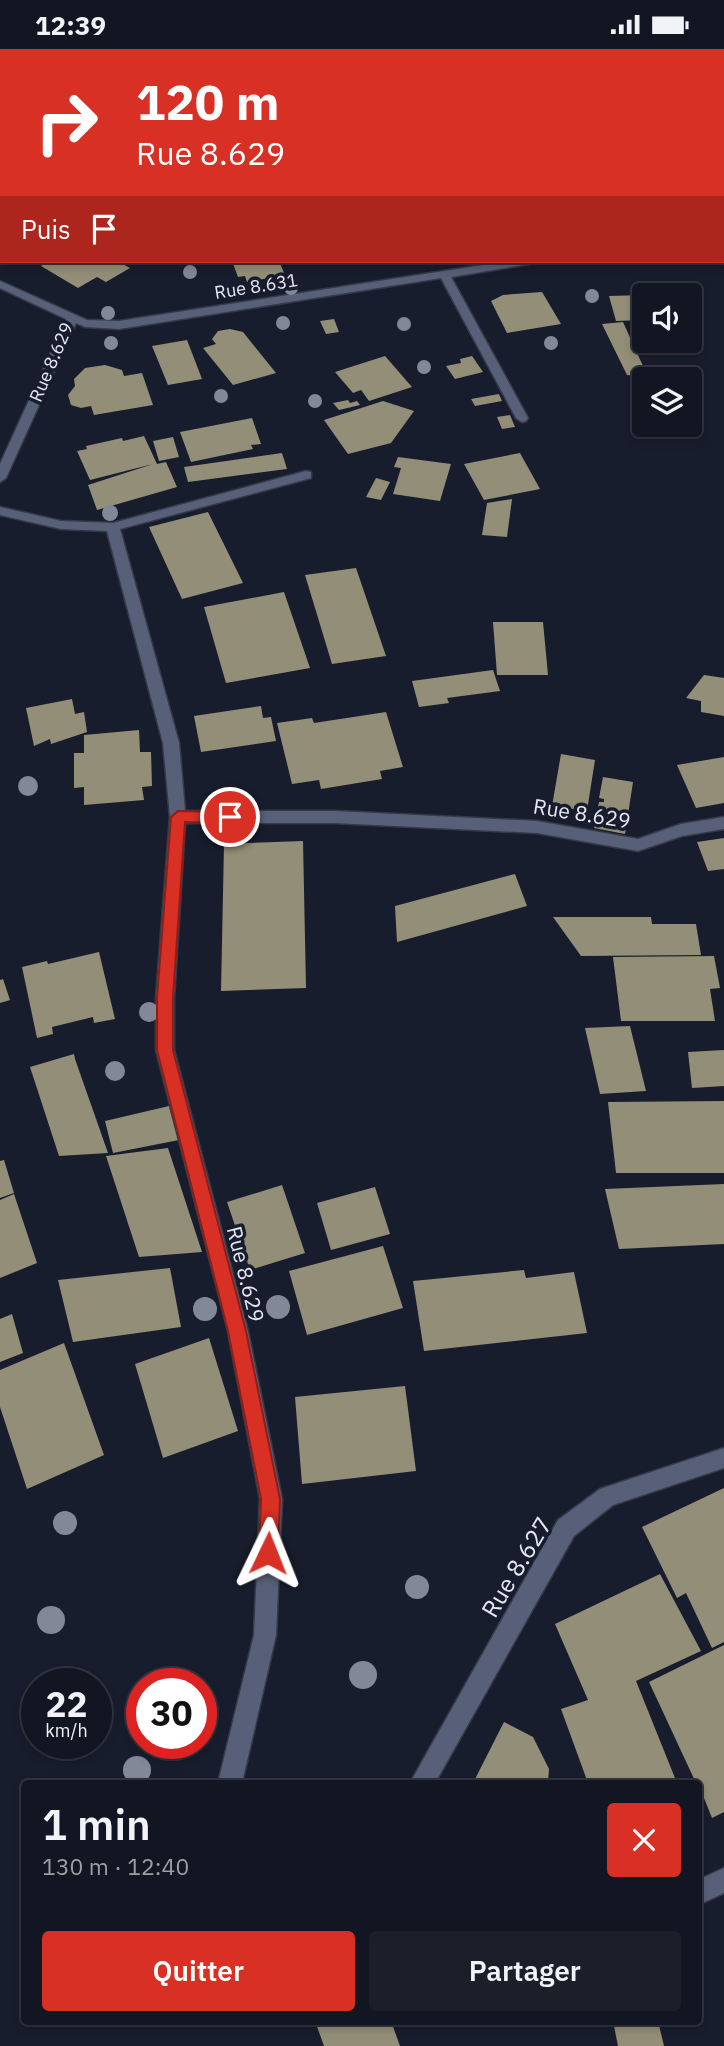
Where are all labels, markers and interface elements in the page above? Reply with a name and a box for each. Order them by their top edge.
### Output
text: 12:39 [35,8,106,42]
text: 120 m [136,70,280,133]
icon: right [21,77,112,168]
text: Rue 8.629 [136,132,285,174]
icon: arrive [85,210,123,248]
text: Puis [21,212,71,246]
street label: Rue 8.631 [213,268,299,304]
map controls [632,283,702,437]
button: sound [632,283,702,353]
street label: Rue 8.629 [24,319,78,405]
button: layers [632,367,702,437]
pin [200,787,260,847]
street label: Rue 8.629 [531,792,633,834]
icon: arrive [211,798,249,836]
street label: Rue 8.629 [221,1223,271,1325]
street label: Rue 8.627 [473,1511,559,1623]
position arrow [231,1516,305,1590]
speed limit sign: 30 [126,1668,217,1759]
text: 22 [45,1681,88,1727]
text: km/h [45,1719,88,1742]
text: 1 min [42,1797,151,1852]
button: close [607,1803,681,1877]
text: 130 m · 12:40 [42,1851,189,1881]
button: Quitter [42,1931,355,2011]
button: Partager [369,1931,681,2011]

